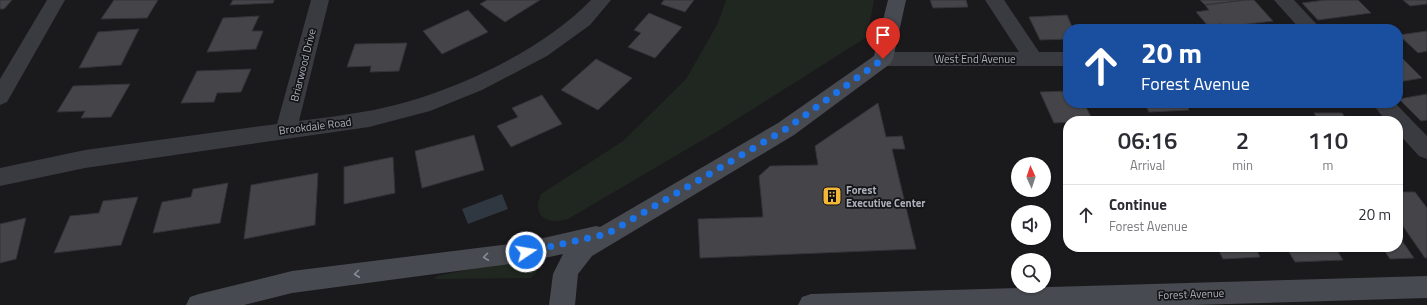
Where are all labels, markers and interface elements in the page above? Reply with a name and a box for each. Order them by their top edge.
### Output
pin [866,18,900,59]
icon: arrive [872,24,894,46]
street label: Briarwood Drive [286,26,320,103]
text: 20 m [1141,31,1202,74]
icon: ahead [1075,40,1127,92]
street label: West End Avenue [934,51,1016,67]
text: Forest Avenue [1141,70,1250,97]
street label: Brookdale Road [278,114,352,138]
text: 06:16 [1118,122,1177,158]
text: 2 [1236,122,1249,158]
text: 110 [1308,122,1348,158]
text: Arrival [1130,155,1165,175]
text: min [1232,155,1253,175]
text: m [1323,155,1333,175]
north arrow [1011,157,1051,197]
map controls [1011,157,1051,293]
place label: Forest Executive Center [846,182,925,211]
building icon: Forest Executive Center [821,185,843,207]
text: Continue [1109,193,1167,216]
text: 20 m [1358,203,1391,226]
icon: ahead [1075,204,1097,226]
button: sound [1011,205,1051,245]
text: Forest Avenue [1109,216,1188,236]
position arrow [505,231,547,273]
one-way arrow [483,252,489,261]
button: search [1011,253,1051,293]
one-way arrow [354,269,360,278]
street label: Forest Avenue [1158,285,1225,303]

